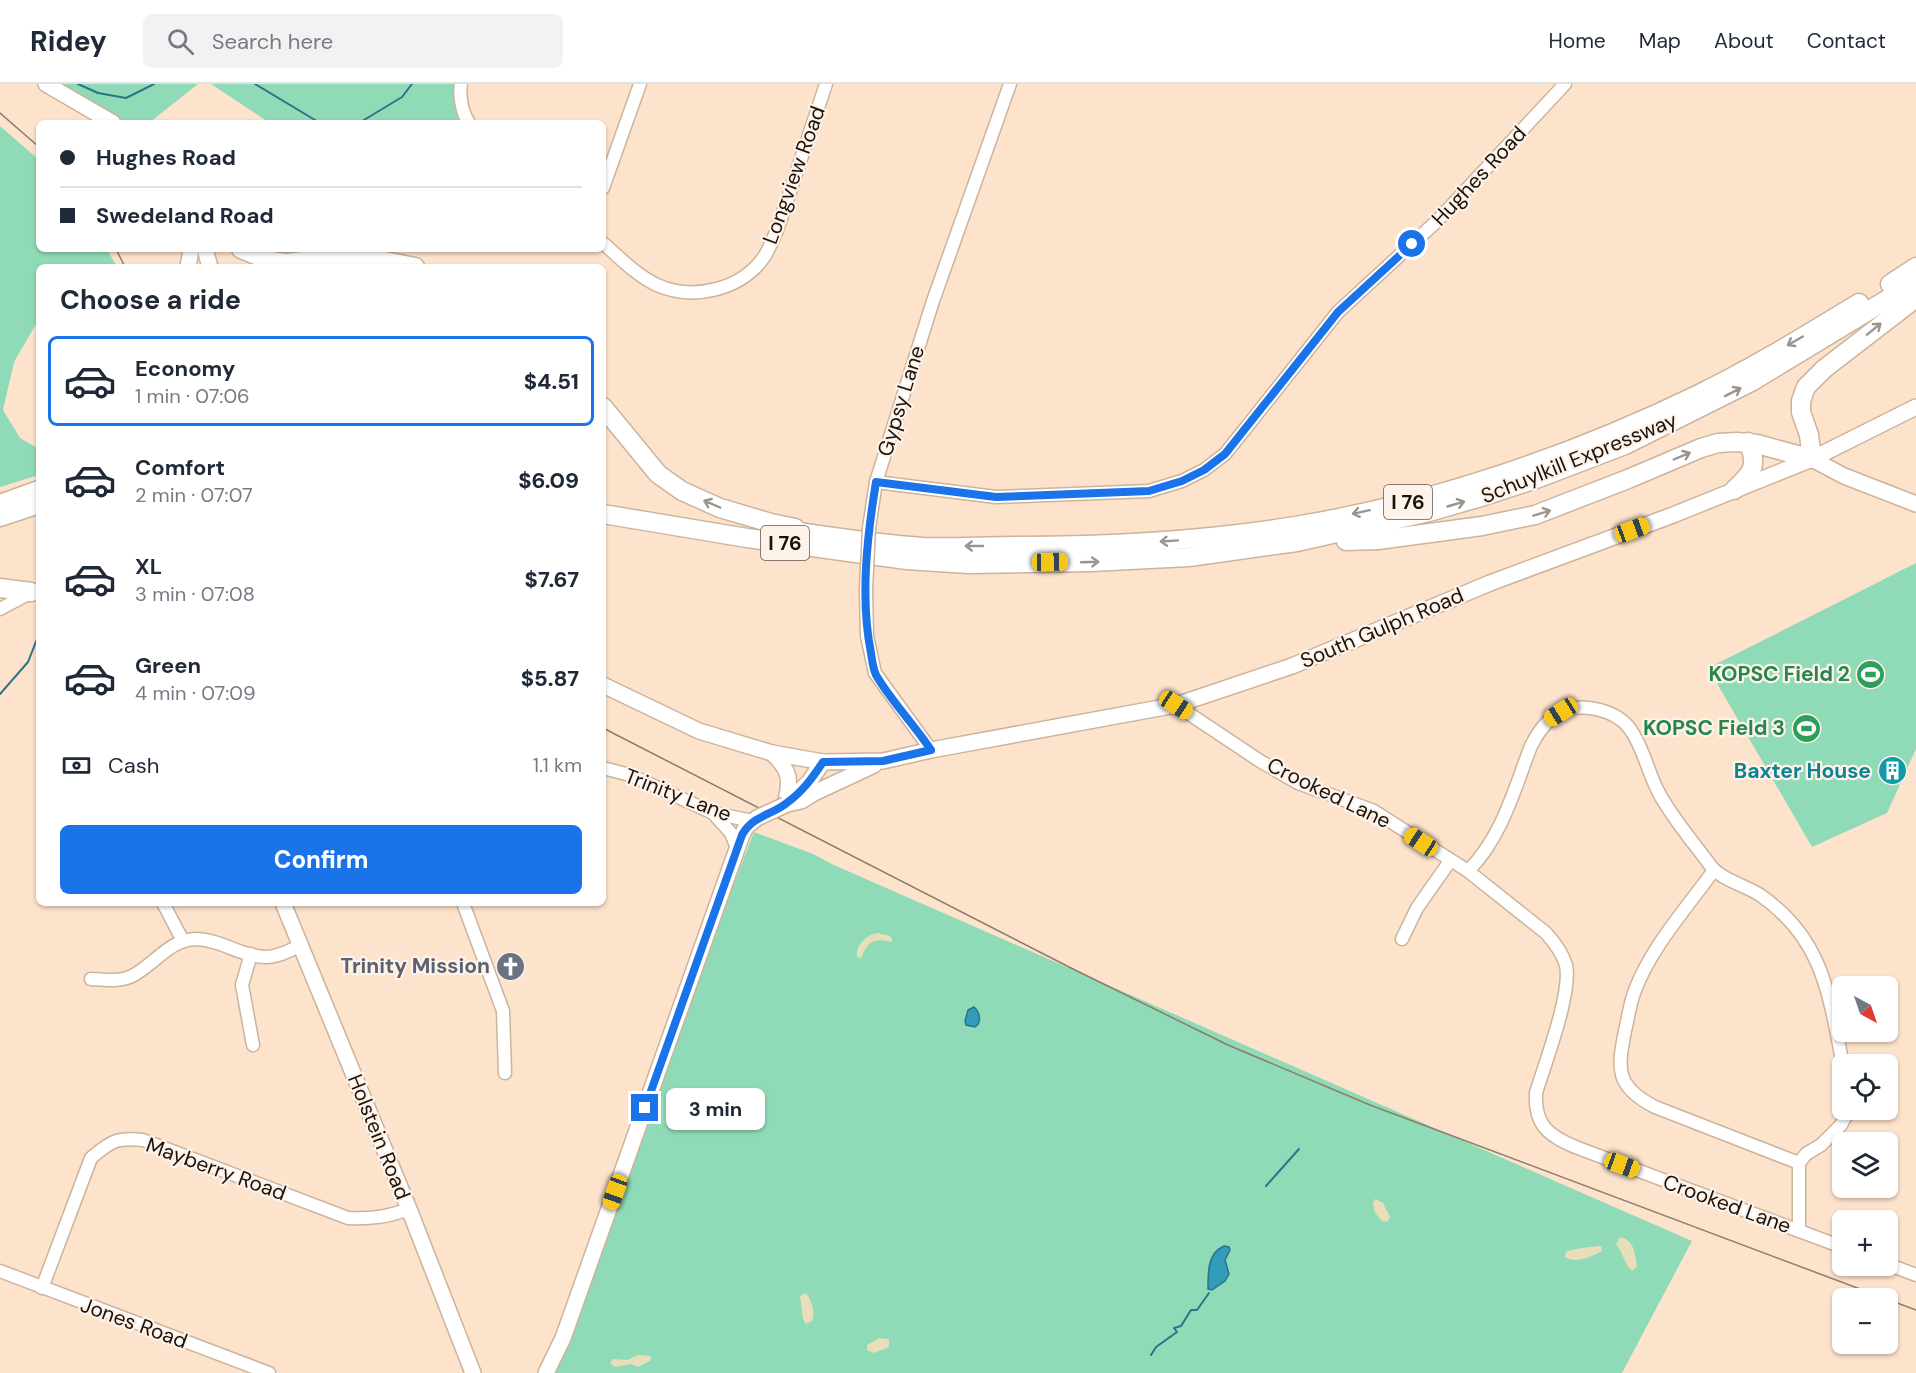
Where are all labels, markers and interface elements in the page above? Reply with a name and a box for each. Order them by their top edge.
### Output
search box [143,14,563,68]
text: Ridey [30,23,107,60]
icon: search [164,25,197,58]
text: Search here [212,27,333,56]
text: Home [1548,27,1606,55]
text: Map [1639,27,1681,55]
text: About [1714,27,1774,55]
text: Contact [1807,27,1886,55]
street label: Longview Road [756,102,832,248]
street label: Hughes Road [1425,120,1533,232]
text: Hughes Road [96,143,236,172]
text: Swedeland Road [96,201,274,230]
route start [1398,230,1425,257]
text: Choose a ride [60,282,241,317]
one-way arrow [1866,323,1882,336]
one-way arrow [1787,336,1804,348]
street label: Gypsy Lane [871,342,931,460]
icon: car [63,354,117,408]
text: Economy [135,354,235,383]
text: $4.51 [524,367,579,396]
text: 1 min · 07:06 [135,383,250,409]
one-way arrow [1724,385,1742,397]
street label: Schuylkill Expressway [1477,406,1681,510]
one-way arrow [1672,450,1690,461]
icon: car [63,453,117,507]
text: Comfort [135,453,225,482]
text: $6.09 [518,466,579,495]
text: 2 min · 07:07 [135,482,253,508]
road number: I 76 [1384,485,1432,519]
one-way arrow [704,498,722,509]
one-way arrow [1446,498,1465,510]
one-way arrow [1352,507,1371,519]
one-way arrow [1532,507,1551,518]
car [1612,515,1652,545]
road number: I 76 [761,526,809,560]
one-way arrow [1159,536,1179,547]
one-way arrow [964,540,984,552]
icon: car [63,552,117,606]
text: XL [135,552,162,581]
car [1032,553,1068,571]
one-way arrow [1079,556,1099,567]
text: $7.67 [525,565,579,594]
text: 3 min · 07:08 [135,581,255,607]
street label: South Gulph Road [1296,581,1468,675]
icon: car [63,651,117,705]
text: Green [135,651,201,680]
sports icon: KOPSC Field 2 [1855,658,1887,690]
place label: KOPSC Field 2 [1708,660,1850,688]
text: $5.87 [521,664,579,693]
text: 4 min · 07:09 [135,680,256,706]
car [1156,688,1196,722]
car [1541,695,1581,729]
sports icon: KOPSC Field 3 [1790,712,1822,744]
place label: KOPSC Field 3 [1643,714,1785,742]
icon: cash [60,749,93,782]
text: Cash [108,751,159,780]
street label: Crooked Lane [1262,751,1396,835]
text: 1.1 km [533,752,582,778]
building icon: Baxter House [1876,755,1908,787]
place label: Baxter House [1734,757,1871,785]
street label: Trinity Lane [620,762,736,828]
button: Confirm [60,825,582,894]
car [1401,825,1441,859]
church icon: Trinity Mission [495,950,527,982]
place label: Trinity Mission [340,952,490,980]
north arrow [1832,976,1898,1042]
map controls [1832,976,1898,1354]
button: locate [1832,1054,1898,1120]
street label: Holstein Road [341,1070,417,1204]
callout: 3 min [666,1087,765,1129]
route end [631,1094,658,1121]
text: 3 min [689,1096,742,1122]
street label: Mayberry Road [142,1131,290,1207]
button: layers [1832,1132,1898,1198]
car [1602,1150,1642,1180]
street label: Crooked Lane [1659,1168,1795,1240]
car [600,1172,630,1212]
button: + [1832,1210,1898,1276]
button: − [1832,1288,1898,1354]
street label: Jones Road [77,1291,191,1355]

